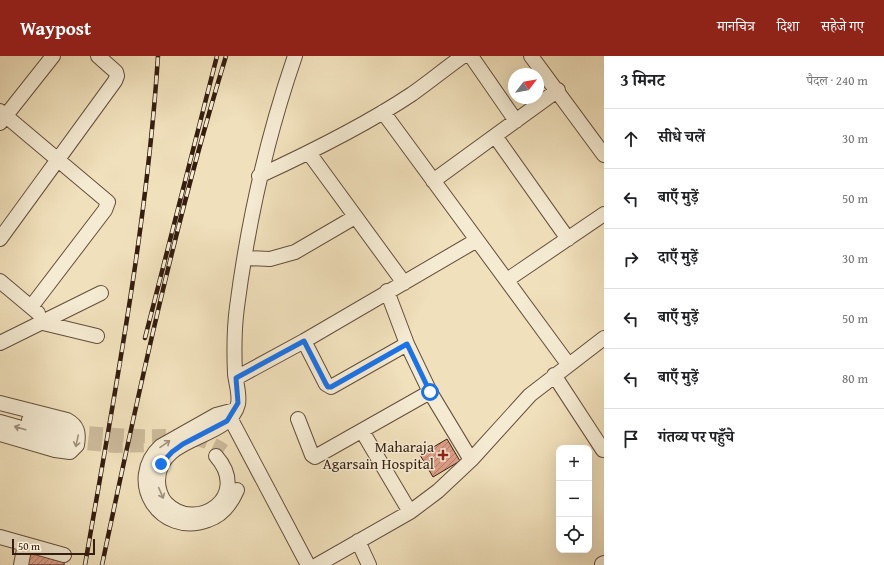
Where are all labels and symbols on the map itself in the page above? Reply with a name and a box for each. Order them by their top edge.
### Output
north arrow [508,68,544,104]
route start [421,383,439,401]
one-way arrow [14,424,27,431]
one-way arrow [73,434,81,447]
place label: Maharaja Agarsain Hospital [323,436,434,474]
one-way arrow [159,440,170,448]
marker: Maharaja Agarsain Hospital [437,449,449,461]
route end [152,455,170,473]
one-way arrow [158,487,165,499]
scale bar [12,537,95,556]

